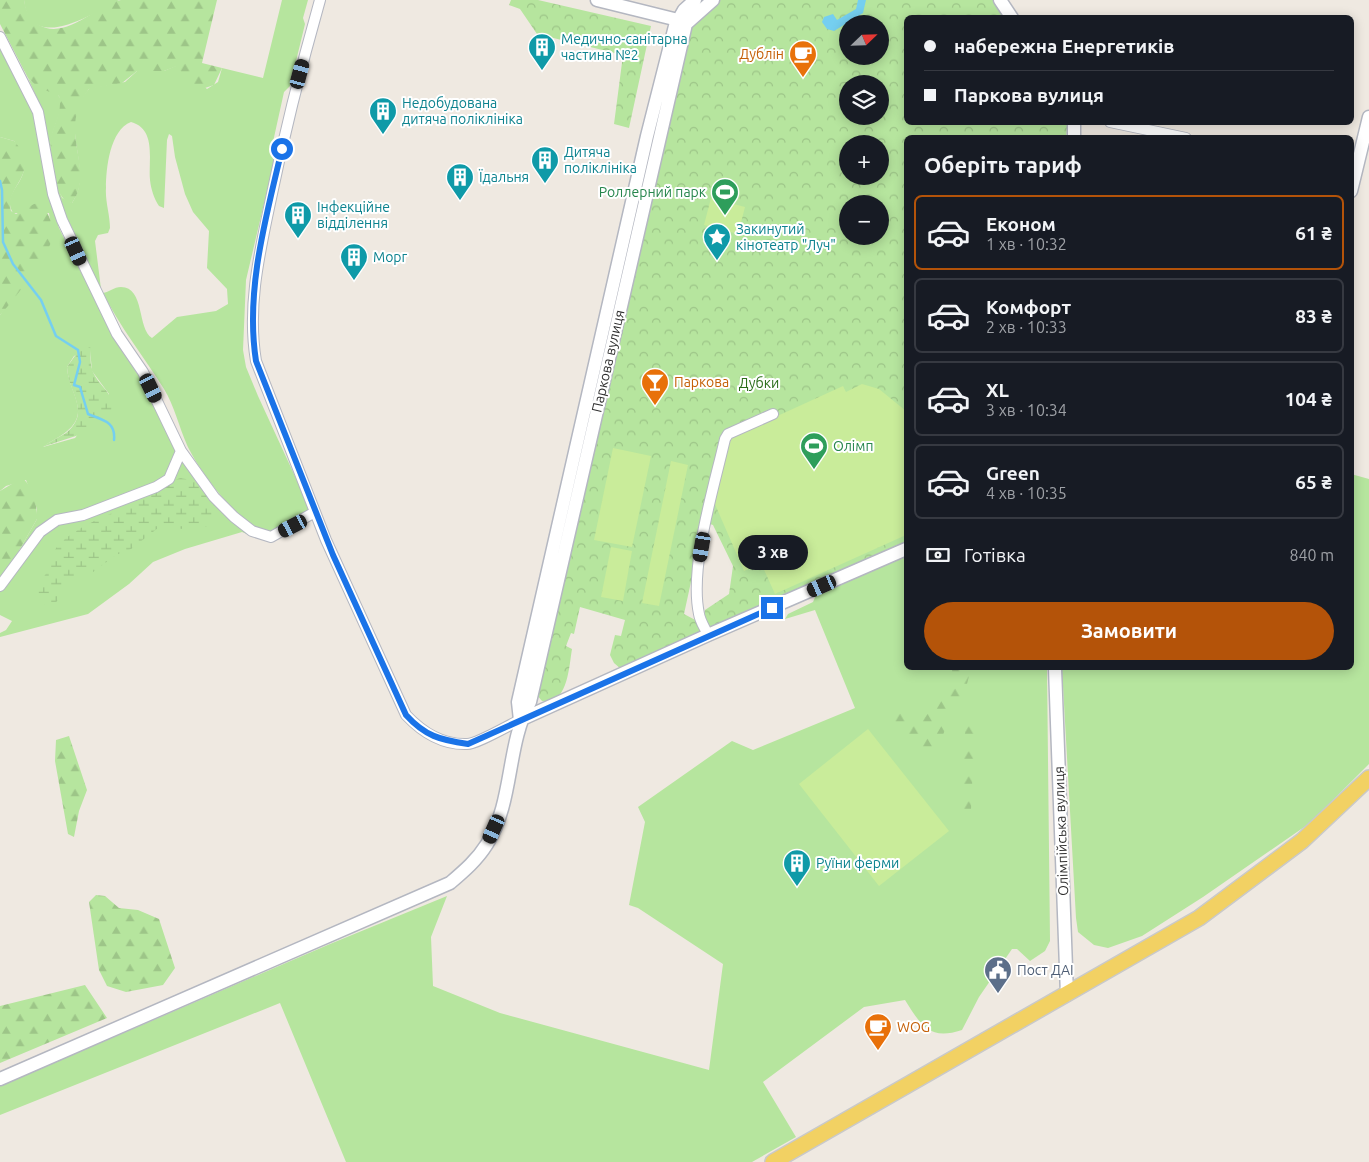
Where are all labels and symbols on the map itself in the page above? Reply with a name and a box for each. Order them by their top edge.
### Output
north arrow [839,15,889,65]
place label: Медично-санітарна частина №2 [561,31,688,63]
building icon: Медично-санітарна частина №2 [527,32,557,71]
cafe icon: Дублін [788,39,818,78]
place label: Дублін [739,46,784,62]
car [288,58,311,90]
place label: Недобудована дитяча поліклініка [402,95,523,127]
building icon: Недобудована дитяча поліклініка [368,96,398,135]
route start [271,138,293,160]
place label: Дитяча поліклініка [564,144,637,176]
building icon: Дитяча поліклініка [530,145,560,184]
building icon: Їдальня [445,162,475,201]
place label: Їдальня [478,169,529,185]
sports icon: Роллерний парк [710,177,740,216]
place label: Роллерний парк [599,184,706,200]
place label: Інфекційне відділення [317,199,390,231]
building icon: Інфекційне відділення [283,200,313,239]
place label: Закинутий кінотеатр "Луч" [736,221,836,253]
place icon: Закинутий кінотеатр "Луч" [702,222,732,261]
car [63,234,88,268]
building icon: Морг [339,242,369,281]
place label: Морг [373,249,408,265]
street label: Паркова вулиця [588,308,628,414]
bar icon: Паркова [640,367,670,406]
car [137,371,164,405]
place label: Паркова [674,374,729,390]
park label: Дубки [739,375,779,391]
sports icon: Олімп [799,431,829,470]
place label: Олімп [833,438,873,454]
car [276,513,309,539]
car [692,531,711,563]
callout: 3 хв [737,536,807,570]
car [805,573,838,599]
route end [761,597,783,619]
street label: Олімпійська вулиця [1051,766,1071,896]
car [481,812,506,846]
building icon: Руїни ферми [782,848,812,887]
place label: Руїни ферми [816,855,899,871]
public building icon: Пост ДАІ [983,955,1013,994]
place label: Пост ДАІ [1017,962,1074,978]
cafe icon: WOG [863,1012,893,1051]
place label: WOG [897,1019,930,1035]

